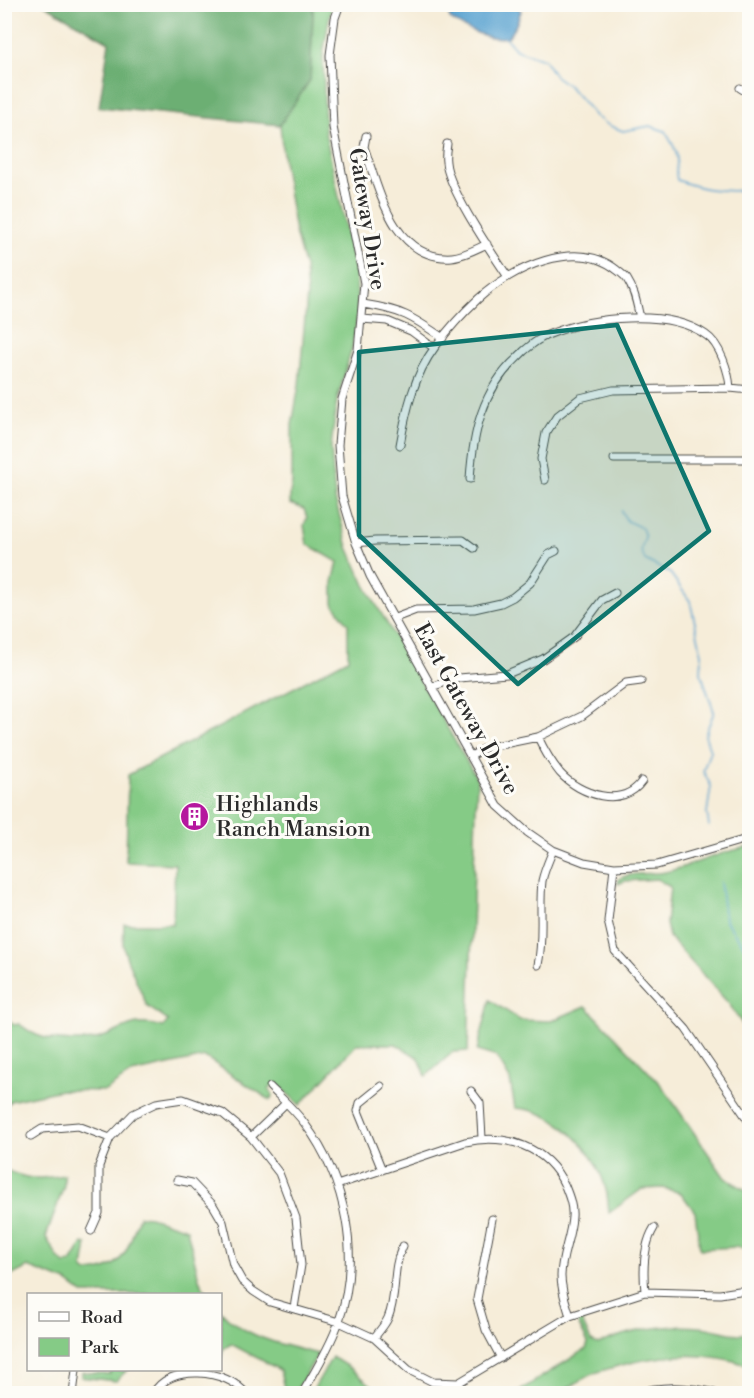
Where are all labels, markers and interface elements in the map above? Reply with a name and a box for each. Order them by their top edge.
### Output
street label: Gateway Drive [342,146,392,292]
street label: East Gateway Drive [408,618,524,800]
place label: Highlands Ranch Mansion [216,791,371,843]
building icon: Highlands Ranch Mansion [179,801,211,833]
legend [27,1293,222,1371]
text: Road [81,1306,124,1329]
text: Park [81,1336,120,1359]

